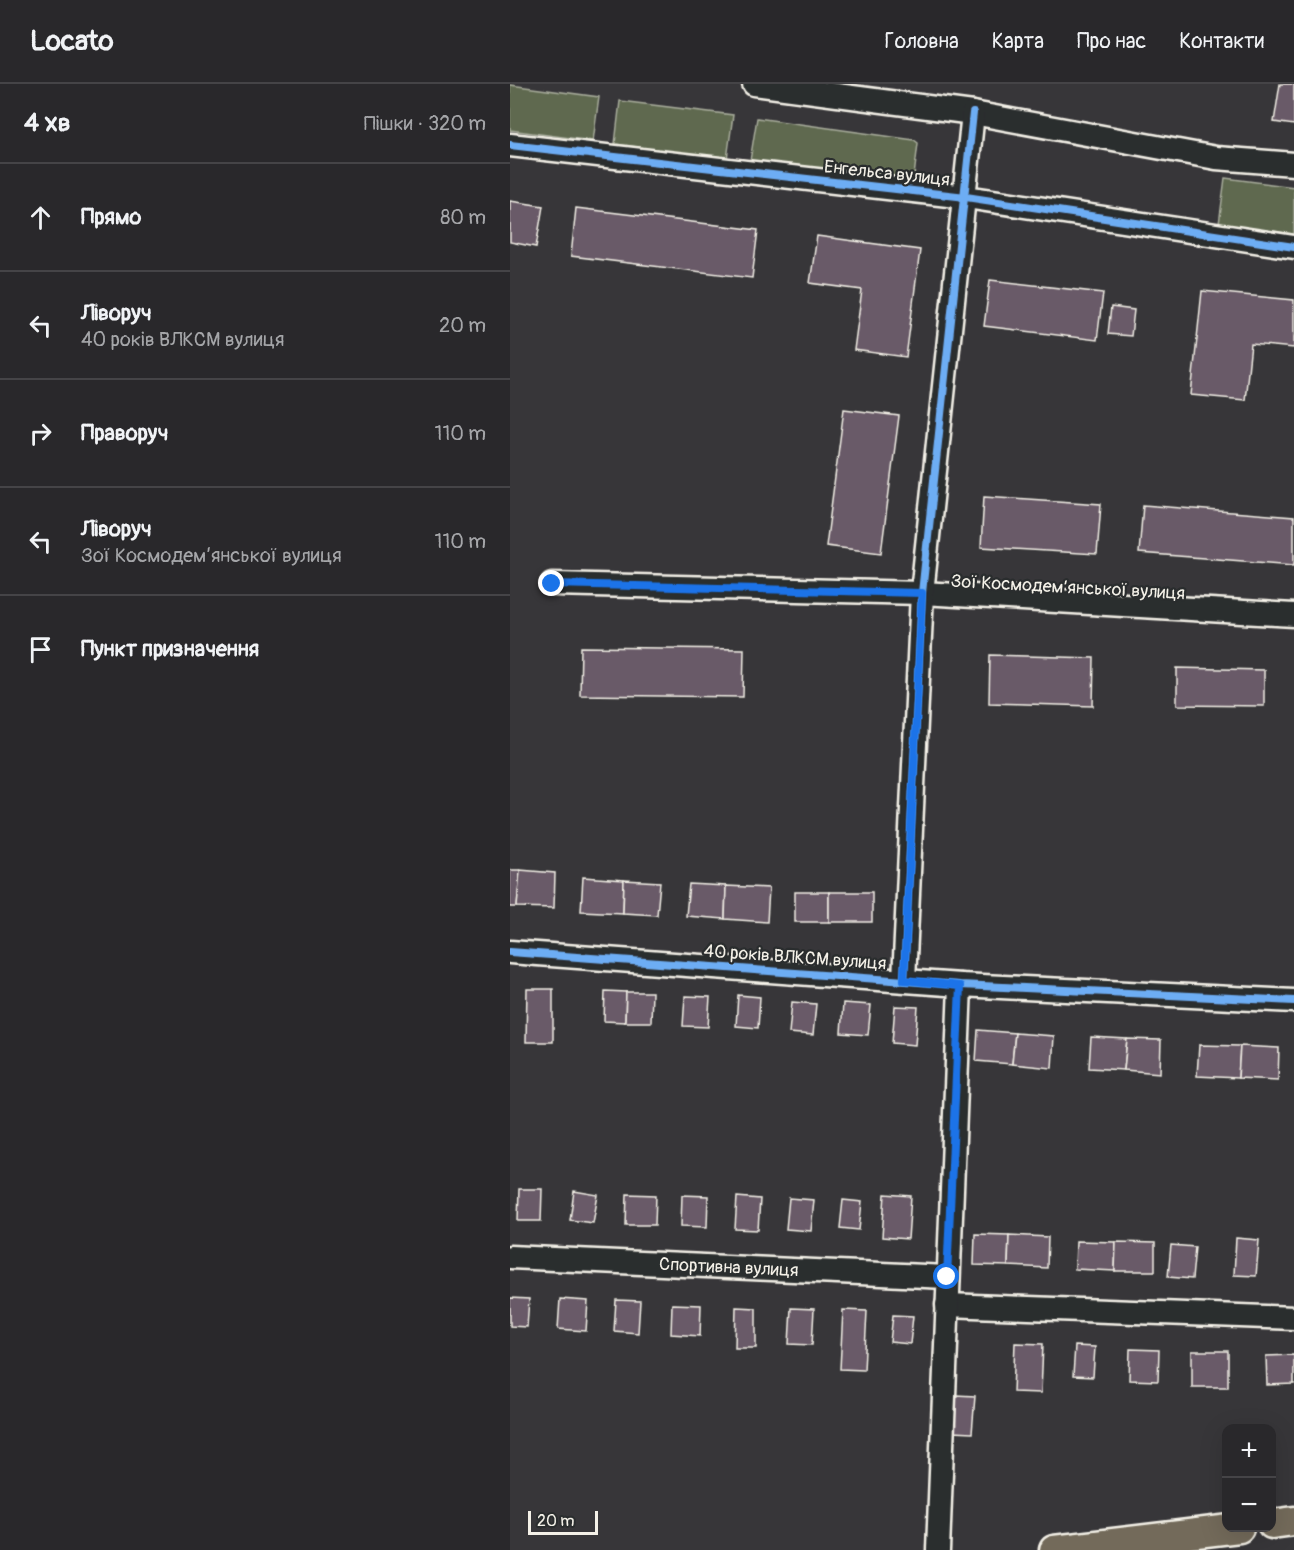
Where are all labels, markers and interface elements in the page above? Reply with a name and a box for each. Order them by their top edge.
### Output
text: Locato [30,24,114,59]
text: Головна [885,28,959,55]
text: Карта [992,28,1044,55]
text: Про нас [1077,28,1146,55]
text: Контакти [1179,28,1264,55]
text: 4 хв [24,107,71,139]
text: Пішки · 320 m [364,111,486,136]
street label: Енгельса вулиця [823,155,951,192]
icon: ahead [24,201,57,234]
text: Прямо [81,203,141,231]
text: 80 m [440,205,486,230]
text: Ліворуч [81,299,152,327]
icon: left [24,309,57,342]
text: 20 m [439,313,486,338]
text: 40 років ВЛКСМ вулиця [81,327,284,352]
icon: right [24,417,57,450]
text: Праворуч [81,419,168,447]
text: 110 m [435,421,486,446]
text: Ліворуч [81,515,152,543]
icon: left [24,525,57,558]
text: 110 m [435,529,486,554]
text: Зої Космодем’янської вулиця [81,543,342,568]
route end [538,570,564,596]
street label: Зої Космодем’янської вулиця [950,570,1186,605]
icon: arrive [24,633,57,666]
text: Пункт призначення [81,635,259,663]
street label: 40 років ВЛКСМ вулиця [703,940,887,975]
street label: Спортивна вулиця [659,1253,799,1282]
route start [933,1263,959,1289]
map controls [1222,1424,1276,1532]
button: + [1222,1424,1276,1478]
button: − [1222,1478,1276,1532]
scale bar [528,1508,598,1536]
text: 20 m [537,1511,575,1531]

